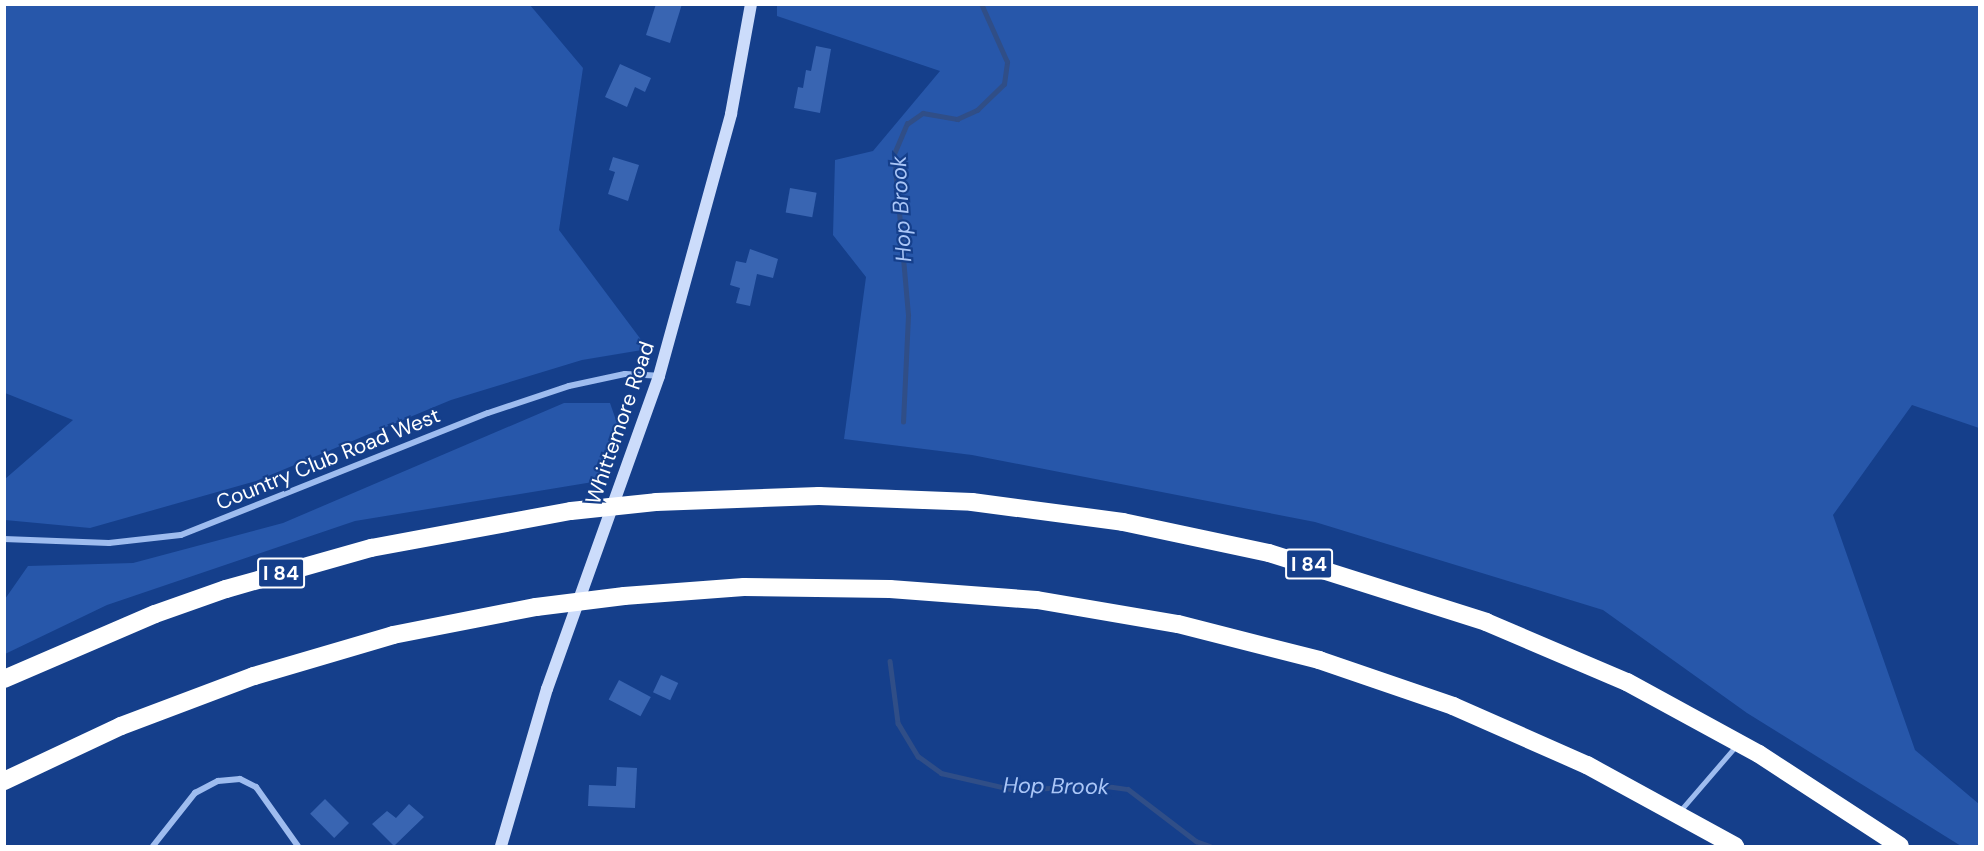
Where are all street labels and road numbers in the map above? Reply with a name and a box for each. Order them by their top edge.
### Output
street label: Whittemore Road [580,338,660,508]
street label: Country Club Road West [212,402,444,516]
road number: I 84 [1285,547,1333,581]
road number: I 84 [257,556,305,590]

